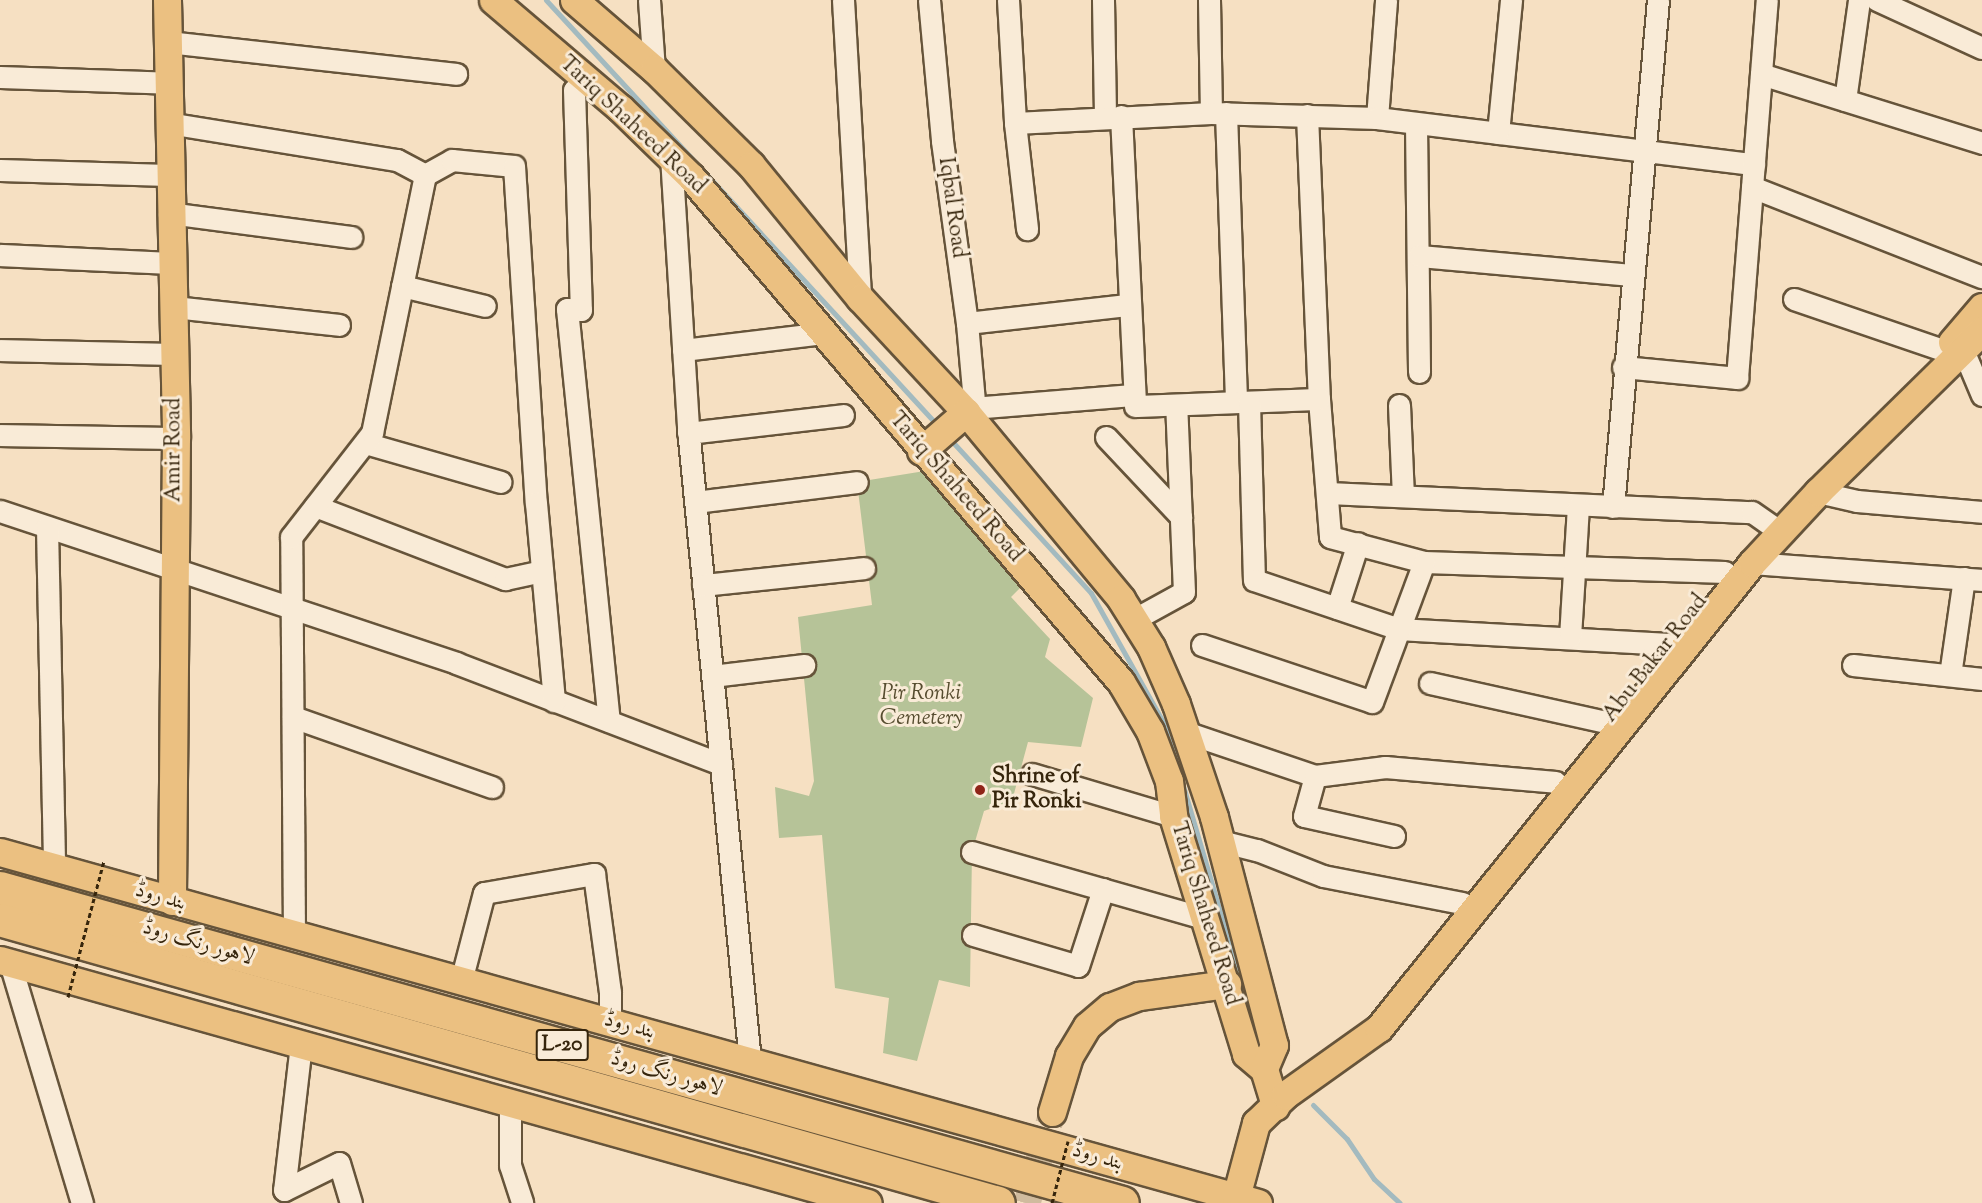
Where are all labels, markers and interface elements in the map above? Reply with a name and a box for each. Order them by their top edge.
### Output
street label: Tariq Shaheed Road [553,51,711,201]
street label: Iqbal Road [931,156,971,260]
street label: Amir Road [162,398,188,502]
street label: Tariq Shaheed Road [882,407,1028,569]
street label: Abu Bakar Road [1598,590,1714,728]
park label: Pir Ronki Cemetery [880,681,962,732]
place label: Shrine of Pir Ronki [992,764,1082,816]
marker: Shrine of Pir Ronki [973,783,987,797]
street label: Tariq Shaheed Road [1164,819,1244,1009]
street label: بند روڈ [132,878,188,918]
street label: لاہور رنگ روڈ [139,915,257,973]
street label: بند روڈ [601,1008,657,1046]
road number: L-20 [535,1027,589,1063]
street label: لاہور رنگ روڈ [607,1046,725,1104]
street label: بند روڈ [1069,1138,1125,1178]

